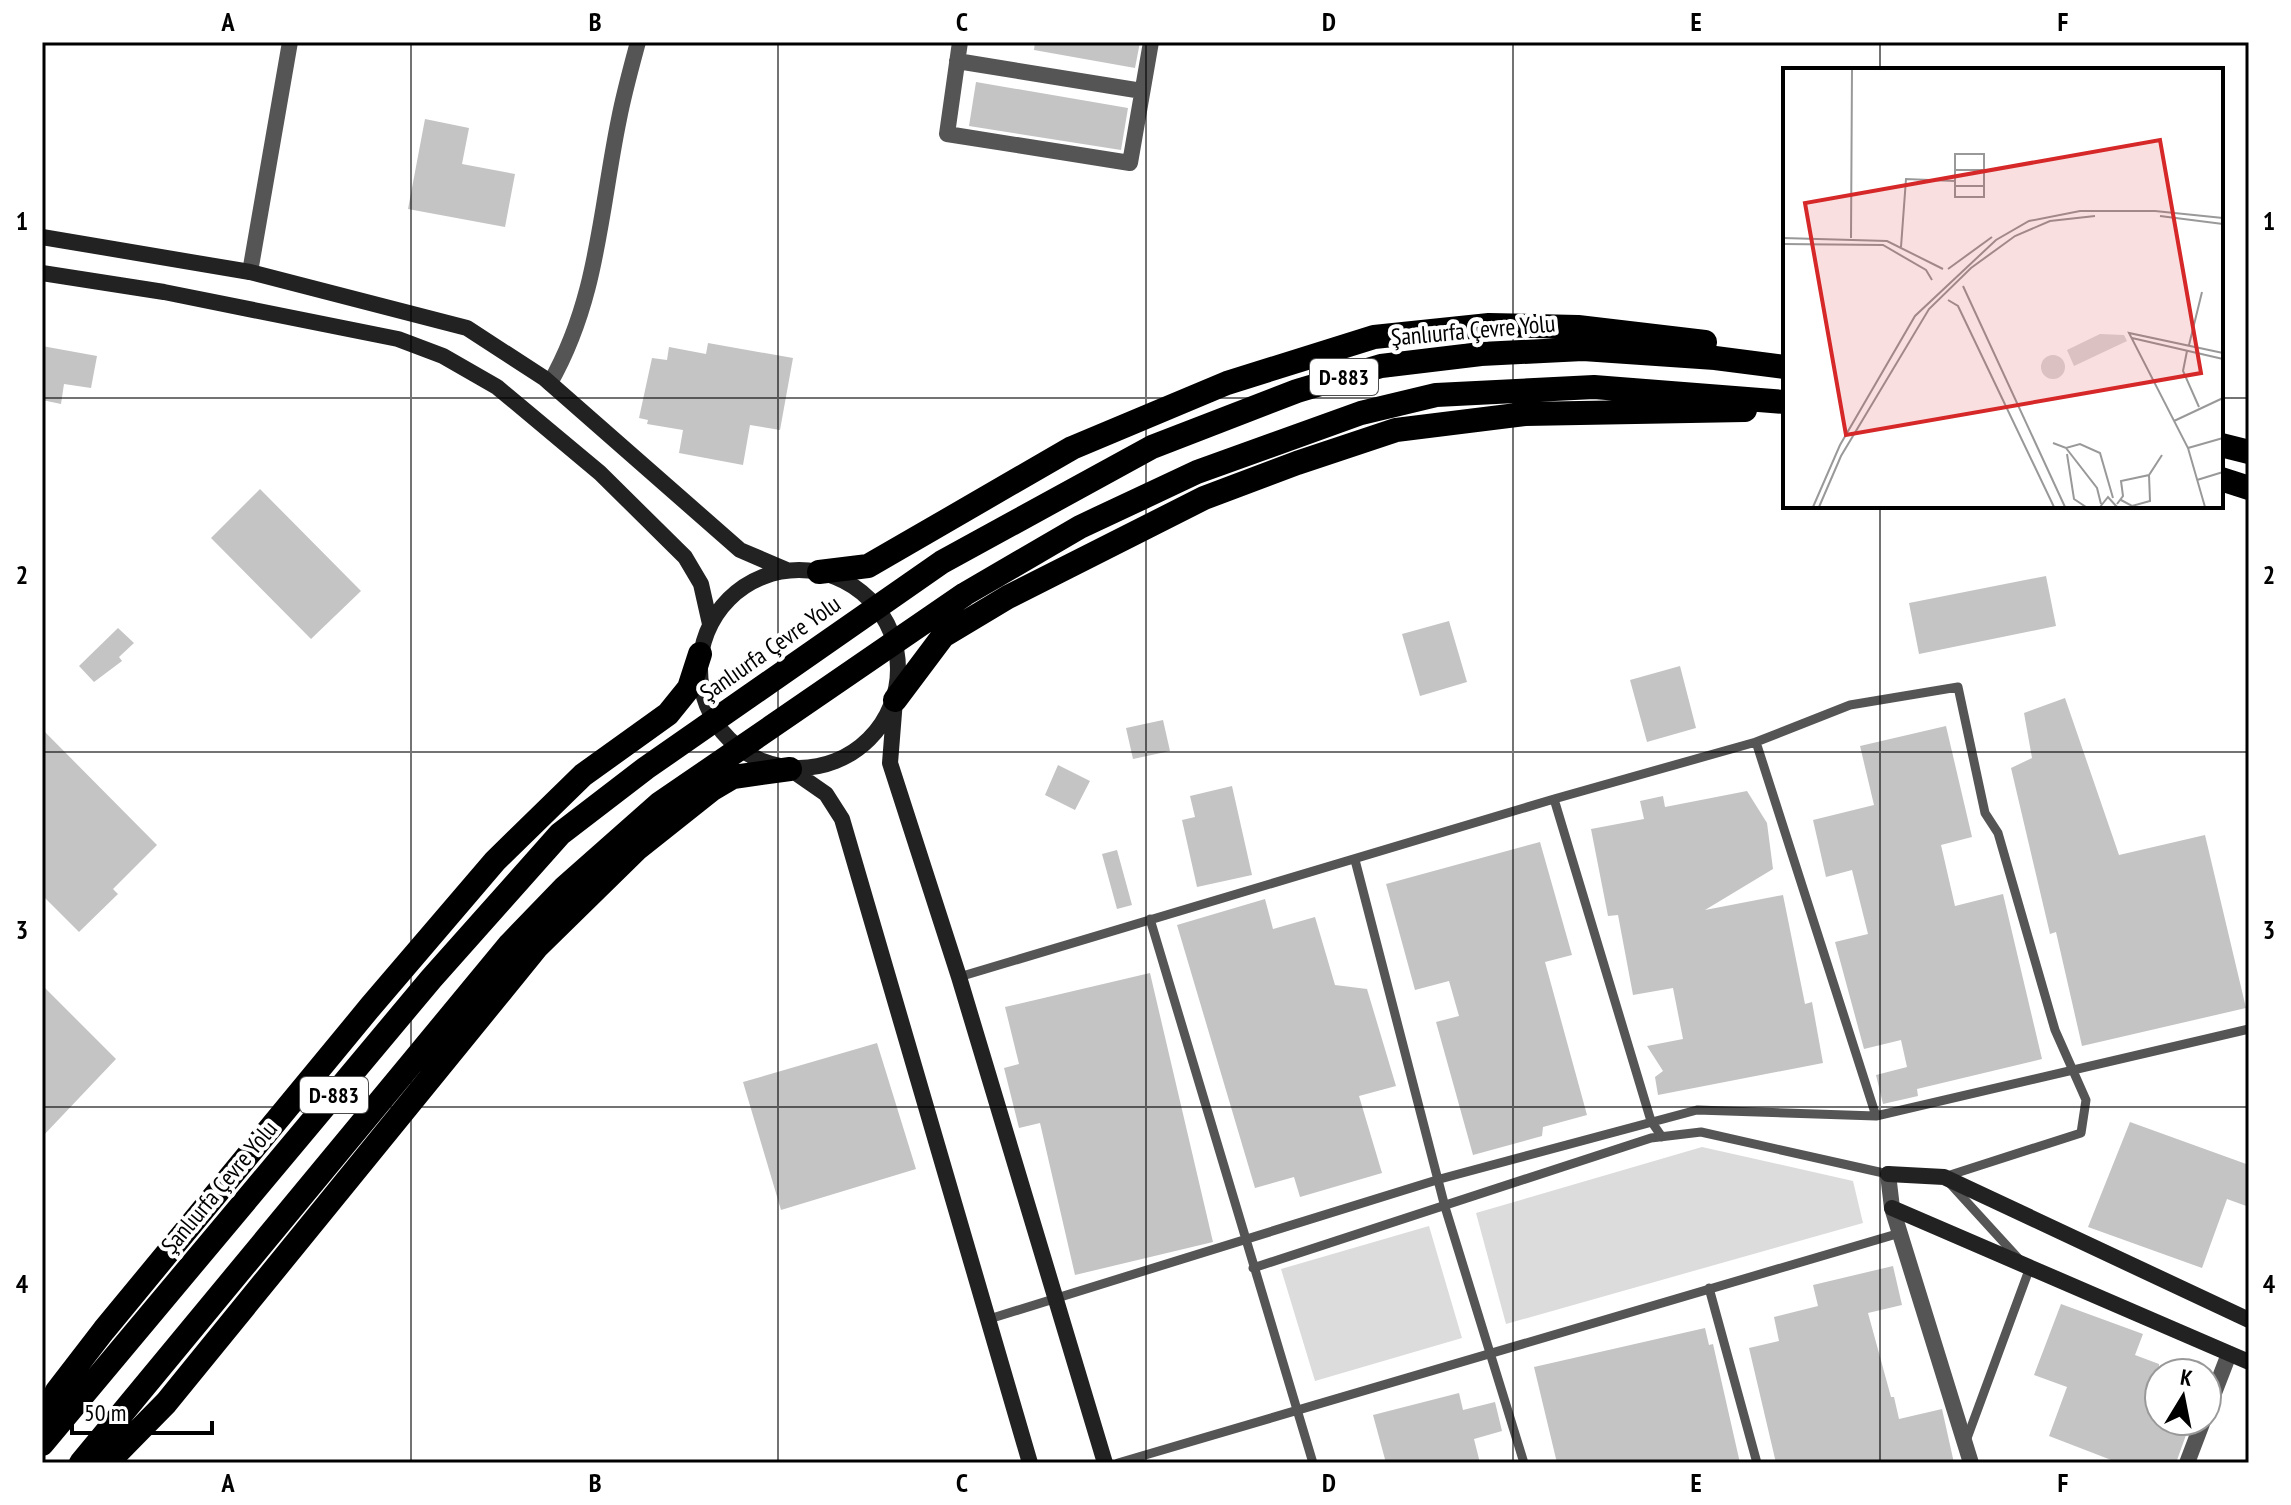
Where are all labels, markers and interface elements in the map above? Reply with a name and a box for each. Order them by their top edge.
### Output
text: A [220,5,235,38]
text: B [589,5,602,38]
text: C [956,5,968,38]
text: D [1322,5,1336,38]
text: E [1690,5,1702,38]
text: F [2058,5,2069,38]
inset map [1783,68,2223,508]
text: 1 [16,204,28,237]
text: 1 [2263,204,2275,237]
street label: Şanlıurfa Çevre Yolu [1390,307,1556,353]
road number: D-883 [1310,359,1378,395]
text: 2 [16,558,28,591]
text: 2 [2263,558,2275,591]
street label: Şanlıurfa Çevre Yolu [694,588,846,708]
text: 3 [16,913,28,946]
text: 3 [2263,913,2275,946]
road number: D-883 [300,1077,368,1113]
street label: Şanlıurfa Çevre Yolu [154,1114,284,1260]
text: 4 [16,1267,29,1300]
text: 4 [2263,1267,2276,1300]
north arrow [2143,1357,2223,1437]
text: K [2178,1363,2195,1392]
scale bar [72,1385,212,1435]
text: 50 m [84,1397,126,1428]
text: A [220,1466,235,1499]
text: B [589,1466,602,1499]
text: C [956,1466,968,1499]
text: D [1322,1466,1336,1499]
text: E [1690,1466,1702,1499]
text: F [2058,1466,2069,1499]

